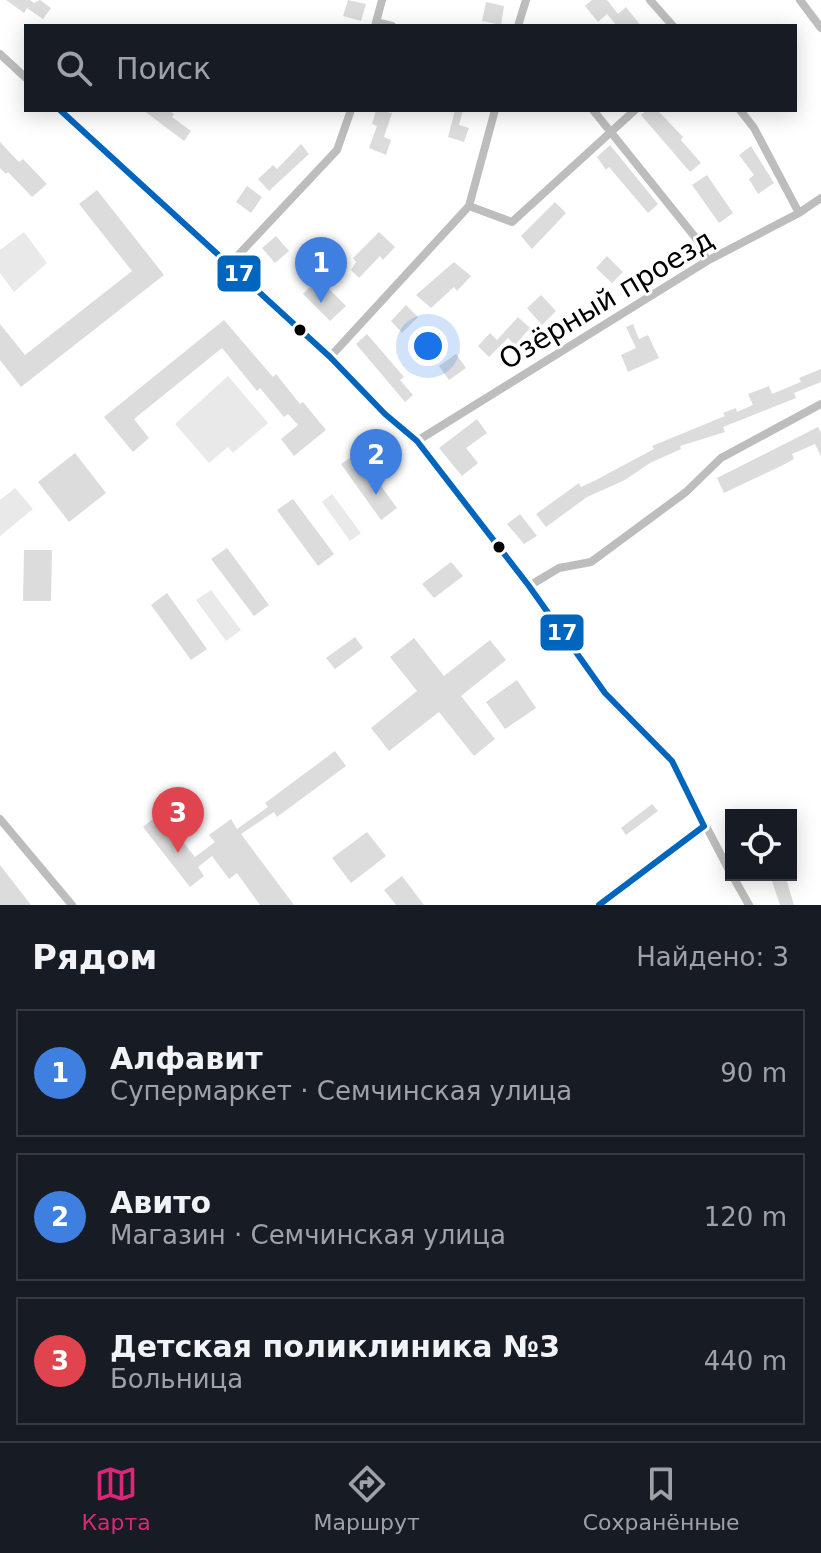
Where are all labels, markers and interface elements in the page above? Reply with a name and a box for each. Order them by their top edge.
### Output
search box [24,24,797,112]
icon: search [52,46,96,90]
text: Поиск [116,51,211,86]
street label: Озёрный проезд [493,222,719,376]
pin: 1 [295,237,347,303]
line badge: 17 [216,254,262,293]
text: 17 [224,261,254,286]
unlabelled marker [292,322,308,338]
your location [408,326,448,366]
pin: 2 [350,429,402,495]
unlabelled marker [491,539,507,555]
line badge: 17 [539,613,585,652]
text: 17 [547,620,577,645]
pin: 3 [152,787,204,853]
map controls [725,809,797,881]
button: locate [725,809,797,881]
text: Рядом [32,937,157,977]
text: Найдено: 3 [636,942,789,972]
text: Алфавит [110,1041,263,1076]
text: 1 [51,1058,69,1088]
text: 90 m [720,1058,787,1088]
text: Супермаркет · Семчинская улица [110,1076,572,1106]
text: Авито [110,1185,211,1220]
text: 2 [51,1202,69,1232]
text: 120 m [704,1202,787,1232]
text: Магазин · Семчинская улица [110,1220,506,1250]
text: Детская поликлиника №3 [110,1329,560,1364]
text: 3 [51,1346,69,1376]
text: 440 m [704,1346,787,1376]
text: Больница [110,1364,243,1394]
tab: Карта [81,1462,151,1535]
tab: Маршрут [314,1462,420,1535]
tab: Сохранённые [583,1462,740,1535]

